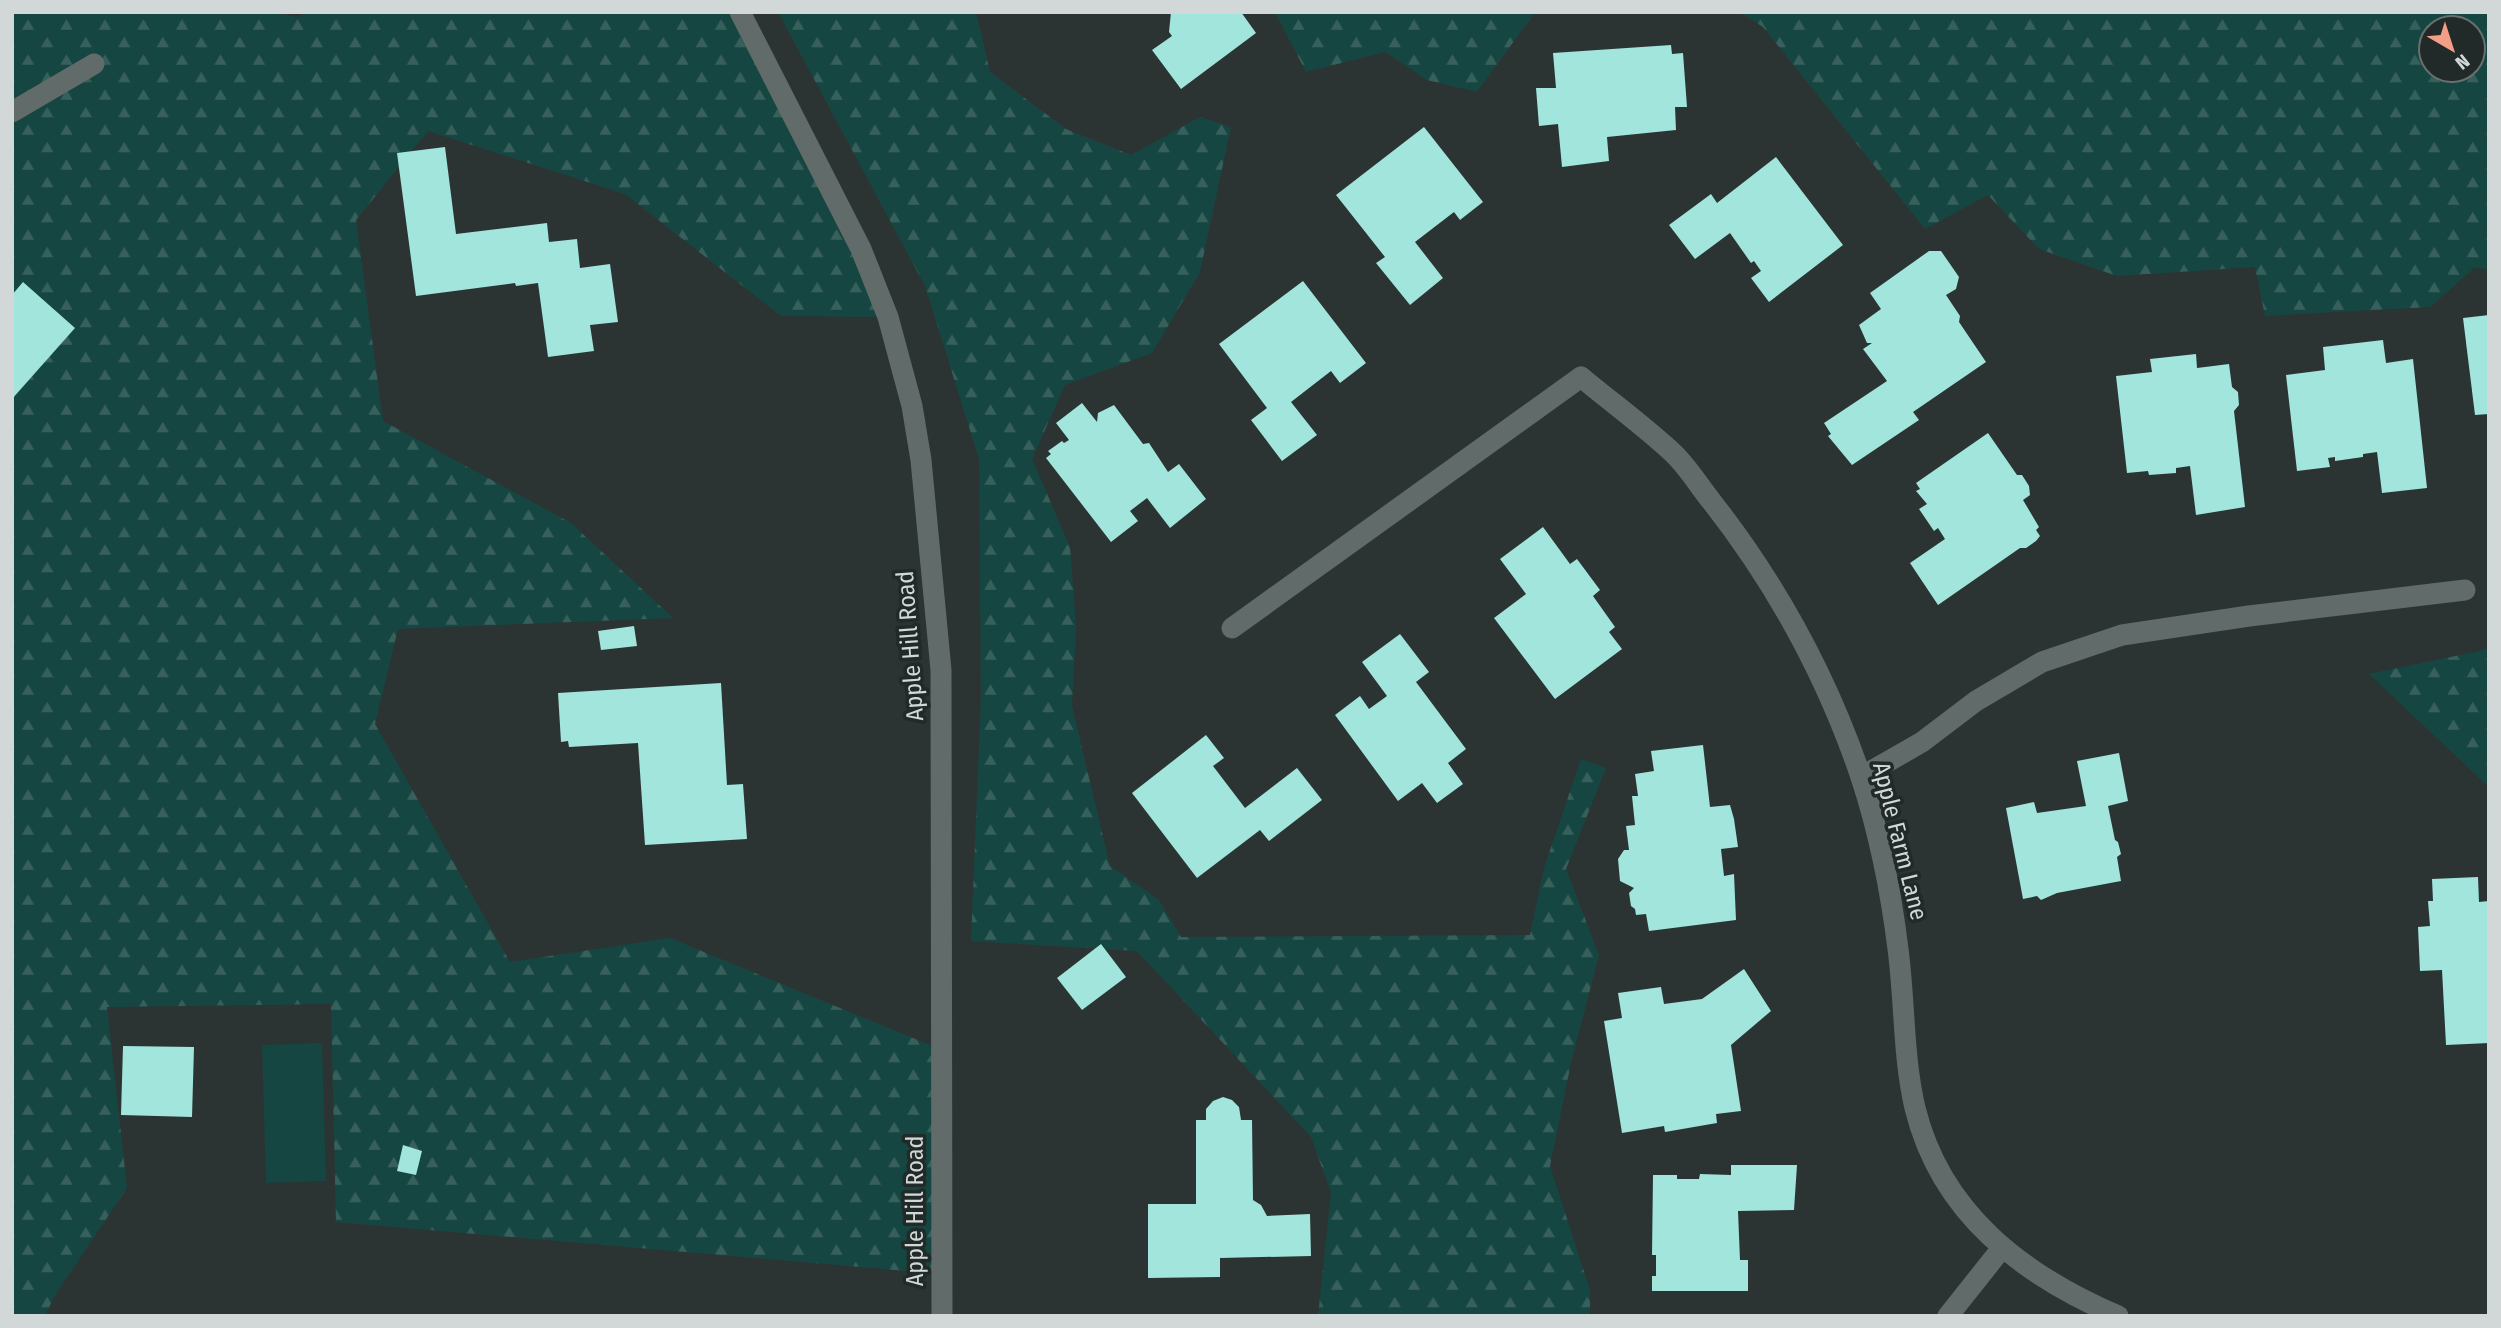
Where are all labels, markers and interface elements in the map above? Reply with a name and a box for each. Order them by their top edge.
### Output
north arrow [2417,14,2487,84]
text: N [2451,49,2474,74]
street label: Apple Hill Road [891,570,929,722]
street label: Apple Farm Lane [1867,759,1933,923]
street label: Apple Hill Road [901,1136,929,1286]

